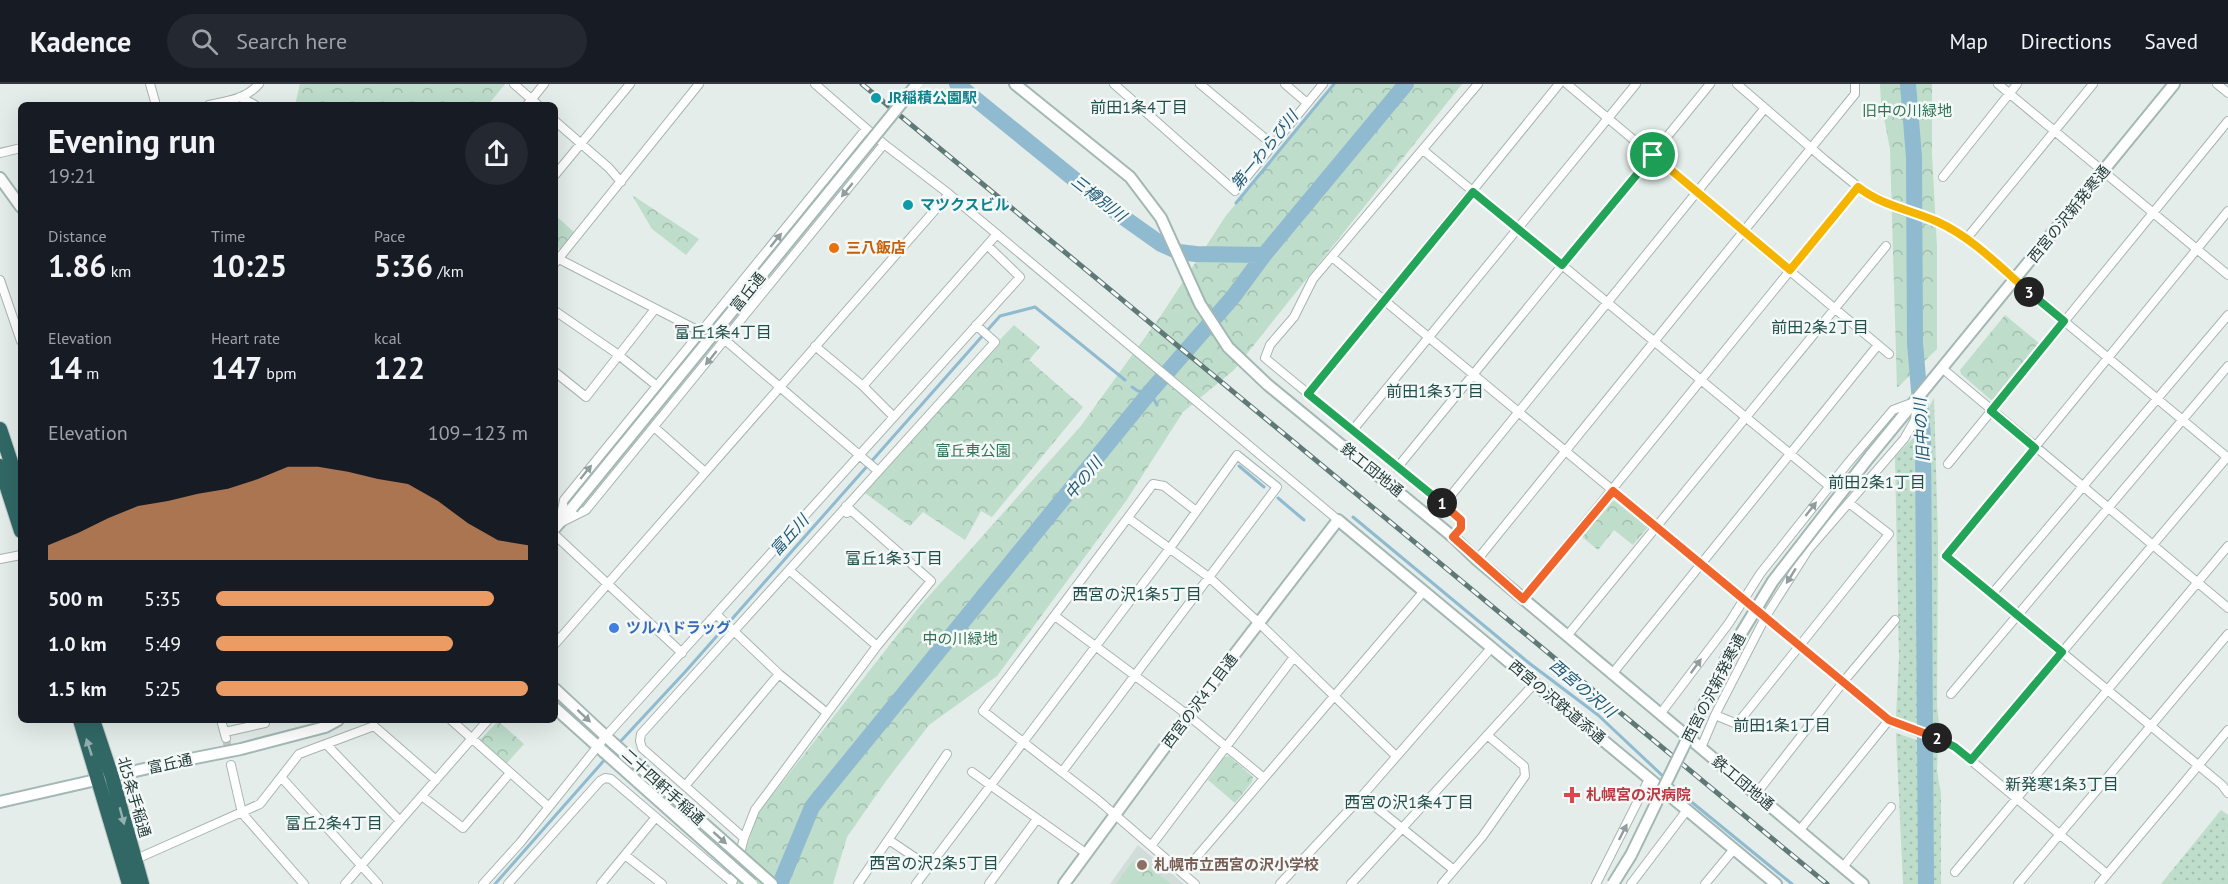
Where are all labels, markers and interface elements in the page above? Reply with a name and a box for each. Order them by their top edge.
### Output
search box [167,14,587,68]
text: Kadence [30,23,131,60]
icon: search [188,25,221,58]
text: Search here [236,27,347,55]
text: Map [1949,28,1988,55]
text: Directions [2021,28,2112,55]
text: Saved [2145,28,2198,55]
place label: JR稲積公園駅 [887,88,977,107]
marker: JR稲積公園駅 [869,91,883,105]
district label: 前田1条4丁目 [1090,97,1188,117]
park label: 旧中の川緑地 [1862,101,1952,120]
water label: 第一わらび川 [1226,105,1303,194]
text: Evening run [48,119,216,162]
button: share [465,122,528,185]
pin [1627,129,1678,180]
icon: arrive [1636,138,1669,171]
street label: 西宮の沢新発寒通 [2023,161,2114,266]
text: 19:21 [48,163,96,189]
water label: 三樽別川 [1068,170,1132,227]
one-way arrow [841,182,854,197]
place label: マツクスビル [920,195,1010,214]
marker: マツクスビル [901,198,915,212]
text: Distance [48,226,107,246]
text: Time [211,226,245,246]
text: Pace [374,226,405,246]
one-way arrow [769,232,781,247]
place label: 三八飯店 [846,238,906,257]
marker: 三八飯店 [827,241,841,255]
text: 1.86 [48,246,106,285]
text: 10:25 [211,246,287,285]
text: 5:36 [374,246,433,285]
text: km [106,261,131,281]
text: /km [433,261,464,281]
street label: 富丘通 [726,268,769,315]
pin: 3 [2014,277,2044,307]
text: 3 [2024,282,2034,302]
district label: 前田2条2丁目 [1771,317,1869,337]
district label: 富丘1条4丁目 [674,322,772,342]
text: Elevation [48,328,112,348]
text: Heart rate [211,328,280,348]
text: kcal [374,328,401,348]
text: 14 [48,348,82,387]
text: 147 [211,348,262,387]
text: 122 [374,348,425,387]
one-way arrow [705,350,718,365]
text: m [82,363,99,383]
text: bpm [262,363,297,383]
district label: 前田1条3丁目 [1386,381,1484,401]
water label: 旧中の川 [1909,396,1933,462]
text: Elevation [48,420,128,446]
text: 109–123 m [428,420,528,446]
street label: 鉄工団地通 [1337,439,1407,501]
park label: 富丘東公園 [935,441,1011,460]
water label: 中の川 [1060,452,1107,503]
one-way arrow [580,465,592,480]
district label: 前田2条1丁目 [1828,472,1926,492]
pin: 1 [1427,488,1457,518]
text: 1 [1437,493,1447,513]
one-way arrow [1805,501,1818,517]
water label: 富丘川 [766,509,814,560]
district label: 富丘1条3丁目 [845,548,943,568]
one-way arrow [1786,568,1797,584]
district label: 西宮の沢1条5丁目 [1072,584,1202,604]
text: 500 m [48,586,103,612]
text: 5:35 [144,586,181,612]
place label: ツルハドラッグ [626,618,731,637]
marker: ツルハドラッグ [607,621,621,635]
park label: 中の川緑地 [922,629,998,648]
street label: 西宮の沢新発寒通 [1678,630,1749,746]
text: 1.0 km [48,631,107,657]
text: 5:49 [144,631,181,657]
street label: 西宮の沢4丁目通 [1158,650,1241,752]
water label: 西宮の沢川 [1546,655,1622,723]
street label: 西宮の沢鉄道添通 [1505,656,1609,747]
one-way arrow [1689,658,1701,673]
text: 1.5 km [48,676,107,702]
text: 5:25 [144,676,181,702]
one-way arrow [576,709,591,722]
district label: 前田1条1丁目 [1733,715,1831,735]
pin: 2 [1922,723,1952,753]
text: 2 [1932,728,1942,748]
one-way arrow [84,738,93,756]
street label: 二十四軒手稲通 [618,744,709,829]
street label: 富丘通 [146,750,194,777]
street label: 鉄工団地通 [1708,751,1778,814]
street label: 北5条手稲通 [114,754,155,839]
district label: 新発寒1条3丁目 [2005,774,2119,794]
place label: 札幌宮の沢病院 [1586,785,1691,804]
marker: 札幌宮の沢病院 [1563,786,1581,804]
district label: 西宮の沢1条4丁目 [1344,792,1474,812]
one-way arrow [118,807,127,825]
district label: 富丘2条4丁目 [285,813,383,833]
one-way arrow [1617,823,1627,841]
one-way arrow [712,831,727,845]
district label: 西宮の沢2条5丁目 [869,853,999,873]
place label: 札幌市立西宮の沢小学校 [1154,855,1319,874]
marker: 札幌市立西宮の沢小学校 [1135,858,1149,872]

